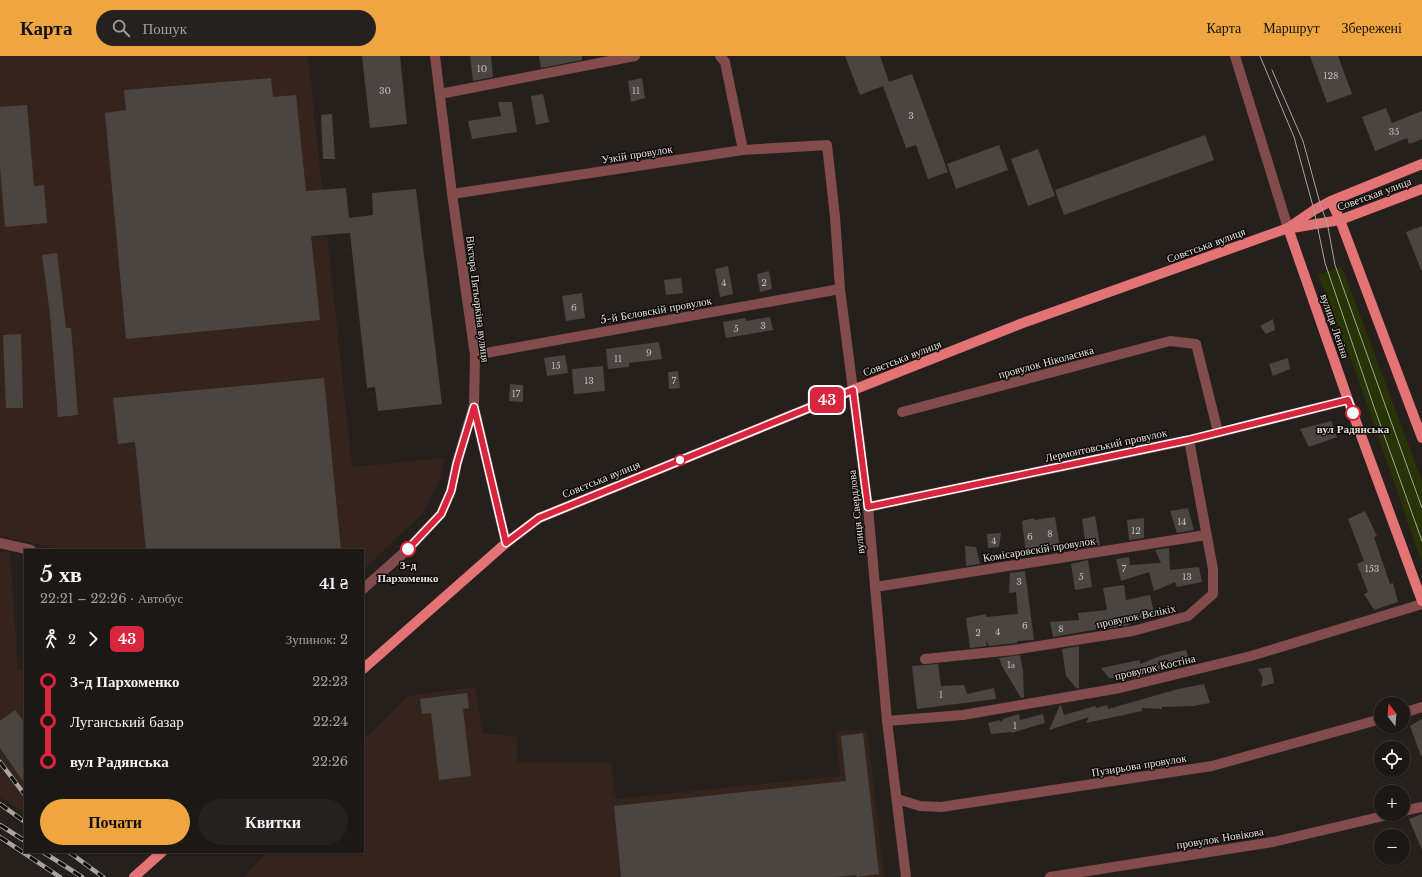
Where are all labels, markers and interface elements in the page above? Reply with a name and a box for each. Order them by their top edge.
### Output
search box [96,10,376,46]
text: Карта [20,17,72,40]
icon: search [110,17,132,39]
text: Пошук [142,19,187,38]
text: Карта [1206,19,1241,37]
text: Маршрут [1263,19,1320,37]
text: Збережені [1342,19,1402,37]
house number: 10 [477,63,487,74]
house number: 128 [1323,70,1339,81]
house number: 30 [379,85,391,96]
house number: 11 [632,85,640,96]
house number: 3 [908,110,914,121]
house number: 35 [1389,126,1399,137]
street label: Узкій провулок [601,141,674,167]
street label: Советская улица [1335,174,1413,214]
street label: Совєтська вулиця [1165,224,1247,266]
street label: Віктора Пятьоркіна вулиця [463,235,493,363]
house number: 4 [721,277,727,288]
house number: 2 [761,277,767,288]
street label: вулиця Леніна [1317,292,1353,360]
street label: 5-й Бєловскій провулок [599,293,713,327]
house number: 6 [571,302,577,313]
house number: 3 [760,320,766,331]
house number: 5 [733,323,739,334]
street label: Совєтська вулиця [861,337,943,379]
street label: провулок Ніколаєнка [997,342,1095,381]
house number: 9 [646,347,652,358]
house number: 11 [614,353,622,364]
house number: 15 [551,360,561,371]
house number: 13 [584,375,594,386]
house number: 7 [672,375,677,386]
line badge: 43 [809,387,845,413]
house number: 17 [512,388,521,399]
text: 43 [818,391,836,409]
marker: вул Радянська [1345,405,1361,421]
place label: вул Радянська [1317,422,1390,436]
street label: Лермонтовський провулок [1044,425,1169,465]
unlabelled marker [674,454,686,466]
street label: Совєтська вулиця [560,457,642,501]
street label: вулиця Свердлова [845,469,867,555]
house number: 14 [1177,516,1187,527]
house number: 12 [1131,525,1141,536]
house number: 8 [1047,528,1053,539]
house number: 6 [1027,531,1033,542]
street label: Комісаровскій провулок [982,533,1097,565]
house number: 4 [991,535,997,546]
marker: З-д Пархоменко [400,541,416,557]
place label: З-д Пархоменко [378,558,439,585]
text: 5 хв [40,561,82,588]
house number: 7 [1122,563,1127,574]
house number: 153 [1365,563,1379,574]
house number: 5 [1078,571,1084,582]
house number: 13 [1182,571,1192,582]
text: 41 ₴ [319,574,348,593]
house number: 3 [1016,576,1022,587]
text: 22:21 – 22:26 · Автобус [40,590,183,607]
street label: провулок Вєлікіх [1095,601,1177,631]
house number: 6 [1022,620,1028,631]
house number: 8 [1058,623,1064,634]
house number: 4 [995,626,1001,637]
house number: 2 [975,627,981,638]
icon: walk [40,628,62,650]
icon: forward [82,628,104,650]
text: 43 [118,630,136,648]
text: 2 [68,631,76,648]
text: Зупинок: 2 [286,631,348,648]
street label: провулок Костіна [1113,651,1197,683]
house number: 1а [1007,659,1015,670]
text: З-д Пархоменко [70,672,179,691]
text: 22:23 [312,673,348,690]
house number: 1 [939,689,943,700]
north arrow [1374,697,1410,733]
map controls [1374,697,1410,865]
text: Луганський базар [70,712,184,731]
text: 22:24 [313,713,348,730]
house number: 1 [1013,720,1017,731]
button: locate [1374,741,1410,777]
street label: Пузирьова провулок [1091,750,1188,779]
text: вул Радянська [70,752,169,771]
text: 22:26 [312,753,348,770]
button: + [1374,785,1410,821]
button: Почати [40,799,190,845]
button: Квитки [198,799,348,845]
street label: провулок Новікова [1175,824,1265,852]
button: − [1374,829,1410,865]

